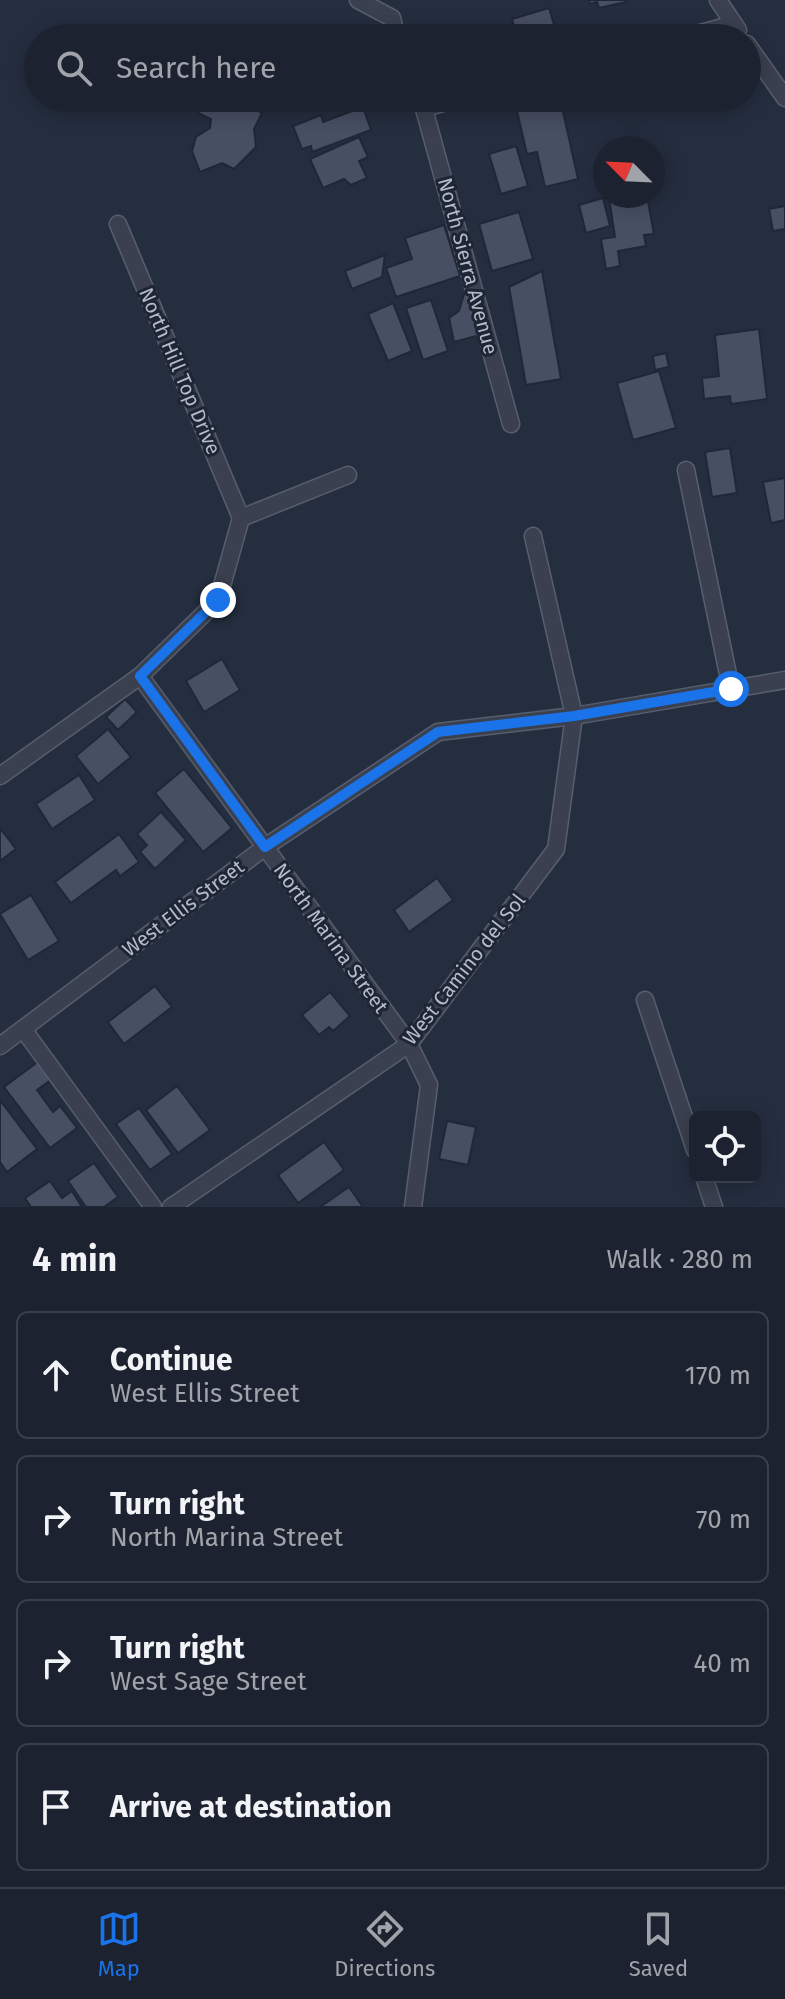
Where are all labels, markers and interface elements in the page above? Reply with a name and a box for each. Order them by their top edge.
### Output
search box [24,24,761,112]
icon: search [52,46,96,90]
text: Search here [116,50,276,86]
north arrow [593,136,665,208]
street label: North Sierra Avenue [433,175,503,357]
street label: North Hill Top Drive [134,284,226,458]
route end [200,582,236,618]
route start [713,671,749,707]
street label: West Ellis Street [118,854,249,961]
street label: North Marina Street [269,858,394,1018]
street label: West Camino del Sol [398,889,530,1049]
map controls [689,1111,761,1183]
button: locate [689,1111,761,1183]
text: 4 min [32,1239,117,1280]
text: Walk · 280 m [607,1244,753,1275]
text: Continue [110,1342,233,1378]
icon: ahead [34,1353,78,1397]
text: 170 m [685,1360,751,1391]
text: West Ellis Street [110,1378,300,1409]
text: Turn right [110,1486,245,1522]
icon: right [34,1497,78,1541]
text: 70 m [696,1504,751,1535]
text: North Marina Street [110,1522,343,1553]
text: Turn right [110,1630,245,1666]
icon: right [34,1641,78,1685]
text: 40 m [693,1648,751,1679]
text: West Sage Street [110,1666,307,1697]
icon: arrive [34,1785,78,1829]
text: Arrive at destination [110,1789,392,1825]
tab: Map [97,1907,141,1982]
tab: Directions [334,1907,435,1982]
tab: Saved [629,1907,688,1982]

